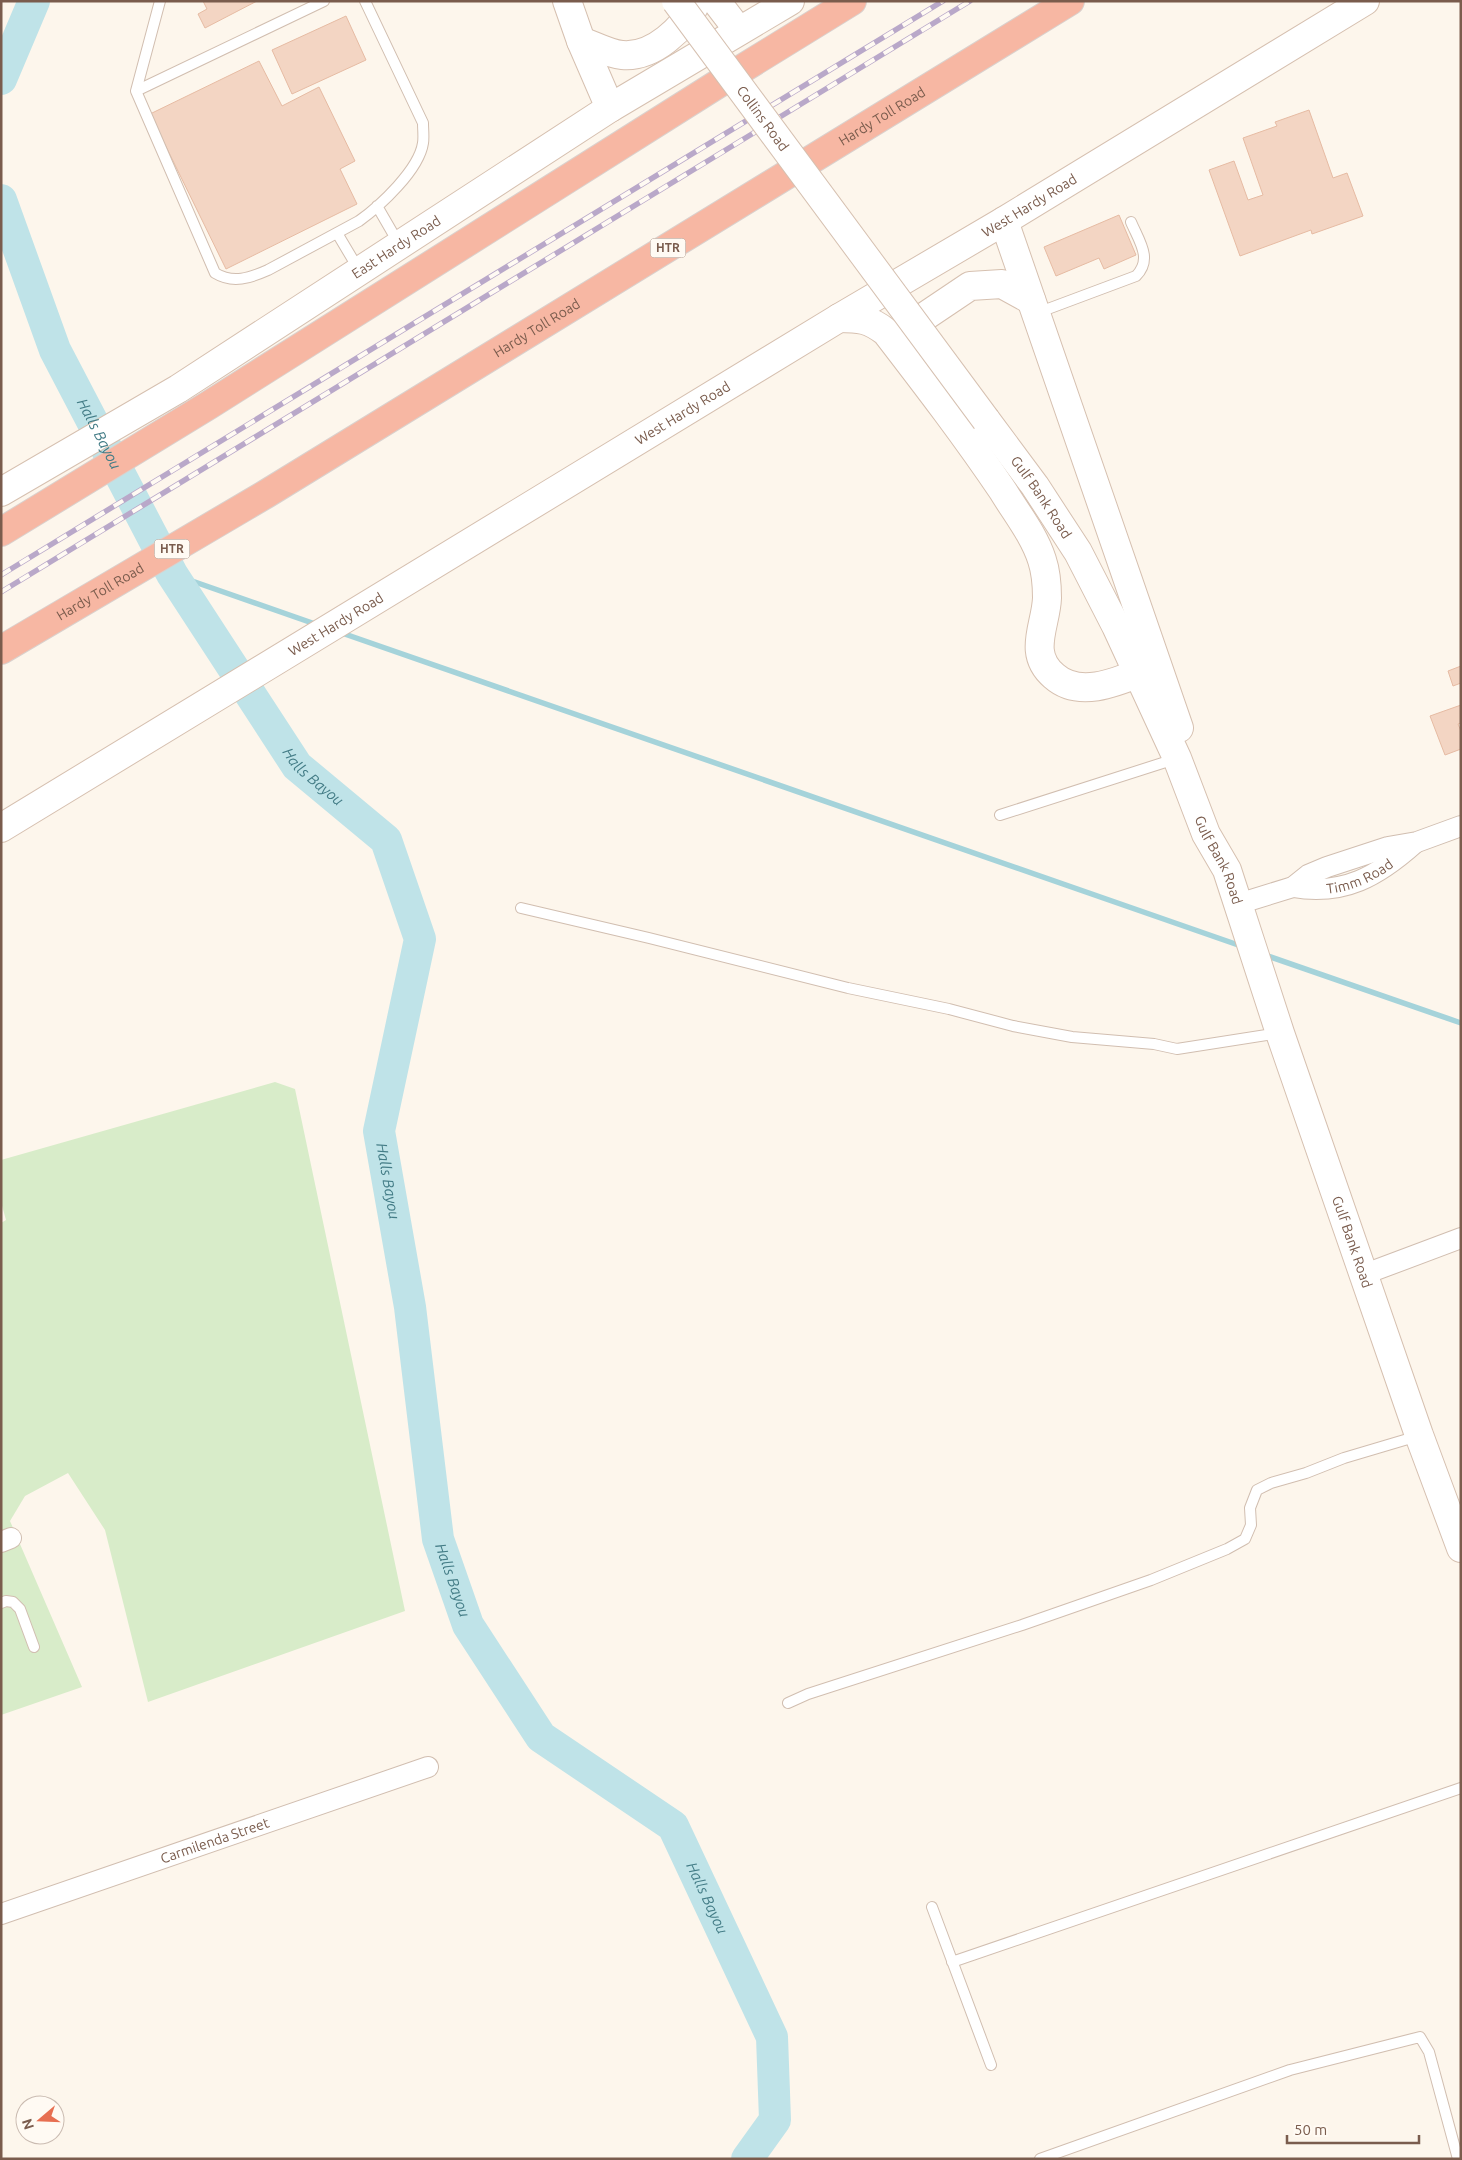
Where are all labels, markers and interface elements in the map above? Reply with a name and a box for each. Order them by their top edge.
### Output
street label: Collins Road [733,83,792,154]
street label: Hardy Toll Road [836,84,928,149]
street label: West Hardy Road [979,171,1080,240]
street label: East Hardy Road [349,212,443,282]
road number: HTR [650,238,686,258]
street label: Hardy Toll Road [490,295,583,361]
street label: West Hardy Road [632,378,733,448]
water label: Halls Bayou [74,395,125,472]
street label: Gulf Bank Road [1008,453,1075,541]
road number: HTR [154,540,190,558]
street label: Hardy Toll Road [54,560,147,624]
street label: West Hardy Road [286,589,386,659]
water label: Halls Bayou [279,744,347,809]
street label: Gulf Bank Road [1192,813,1246,906]
street label: Timm Road [1325,856,1396,897]
water label: Halls Bayou [373,1142,403,1221]
street label: Gulf Bank Road [1329,1194,1376,1290]
water label: Halls Bayou [432,1541,474,1619]
street label: Carmilenda Street [158,1814,272,1867]
water label: Halls Bayou [683,1859,731,1936]
north arrow [15,2095,65,2145]
scale bar [1287,2112,1420,2144]
text: N [18,2117,37,2132]
text: 50 m [1294,2121,1327,2138]

